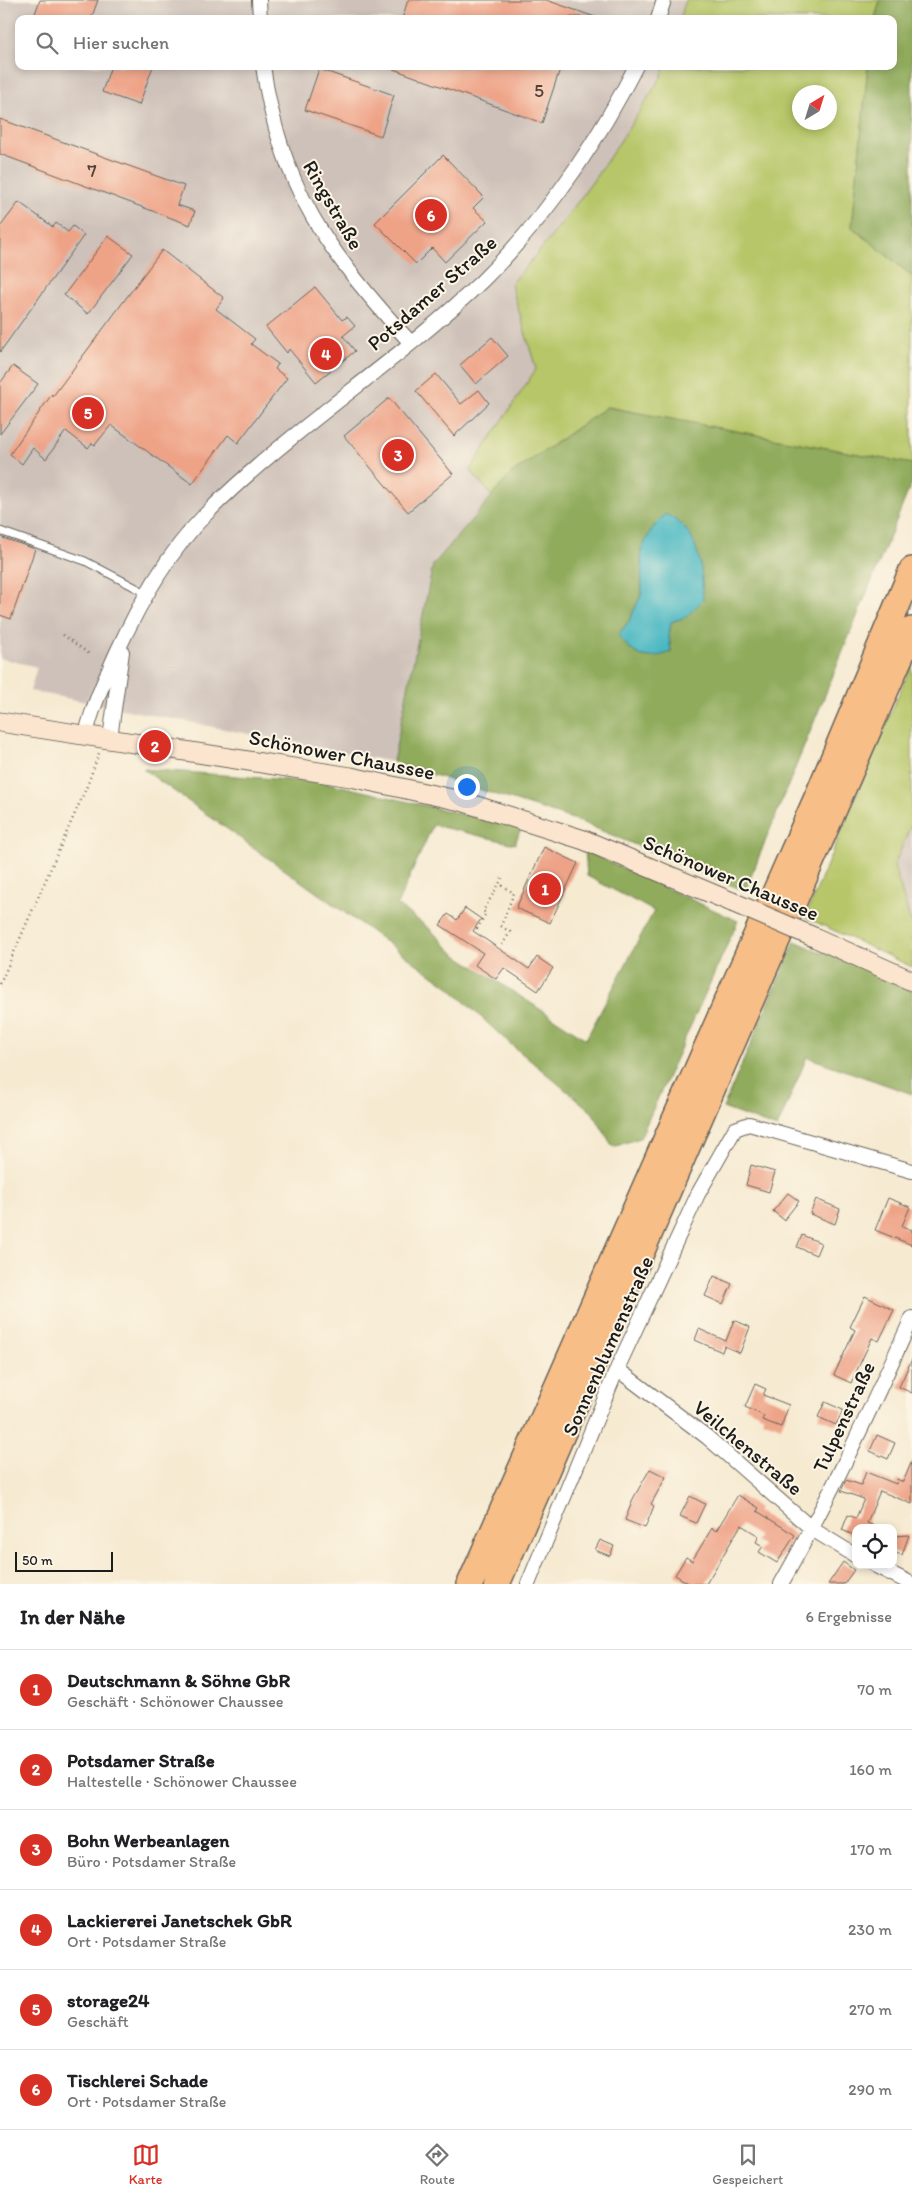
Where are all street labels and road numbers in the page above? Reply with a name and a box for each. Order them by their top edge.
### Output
street label: Ringstraße [298,156,369,254]
street label: Potsdamer Straße [362,230,501,356]
street label: Schönower Chaussee [247,724,437,785]
street label: Schönower Chaussee [639,829,823,926]
street label: Sonnenblumenstraße [557,1252,659,1440]
street label: Tulpenstraße [807,1357,880,1476]
street label: Veilchenstraße [689,1395,808,1501]

